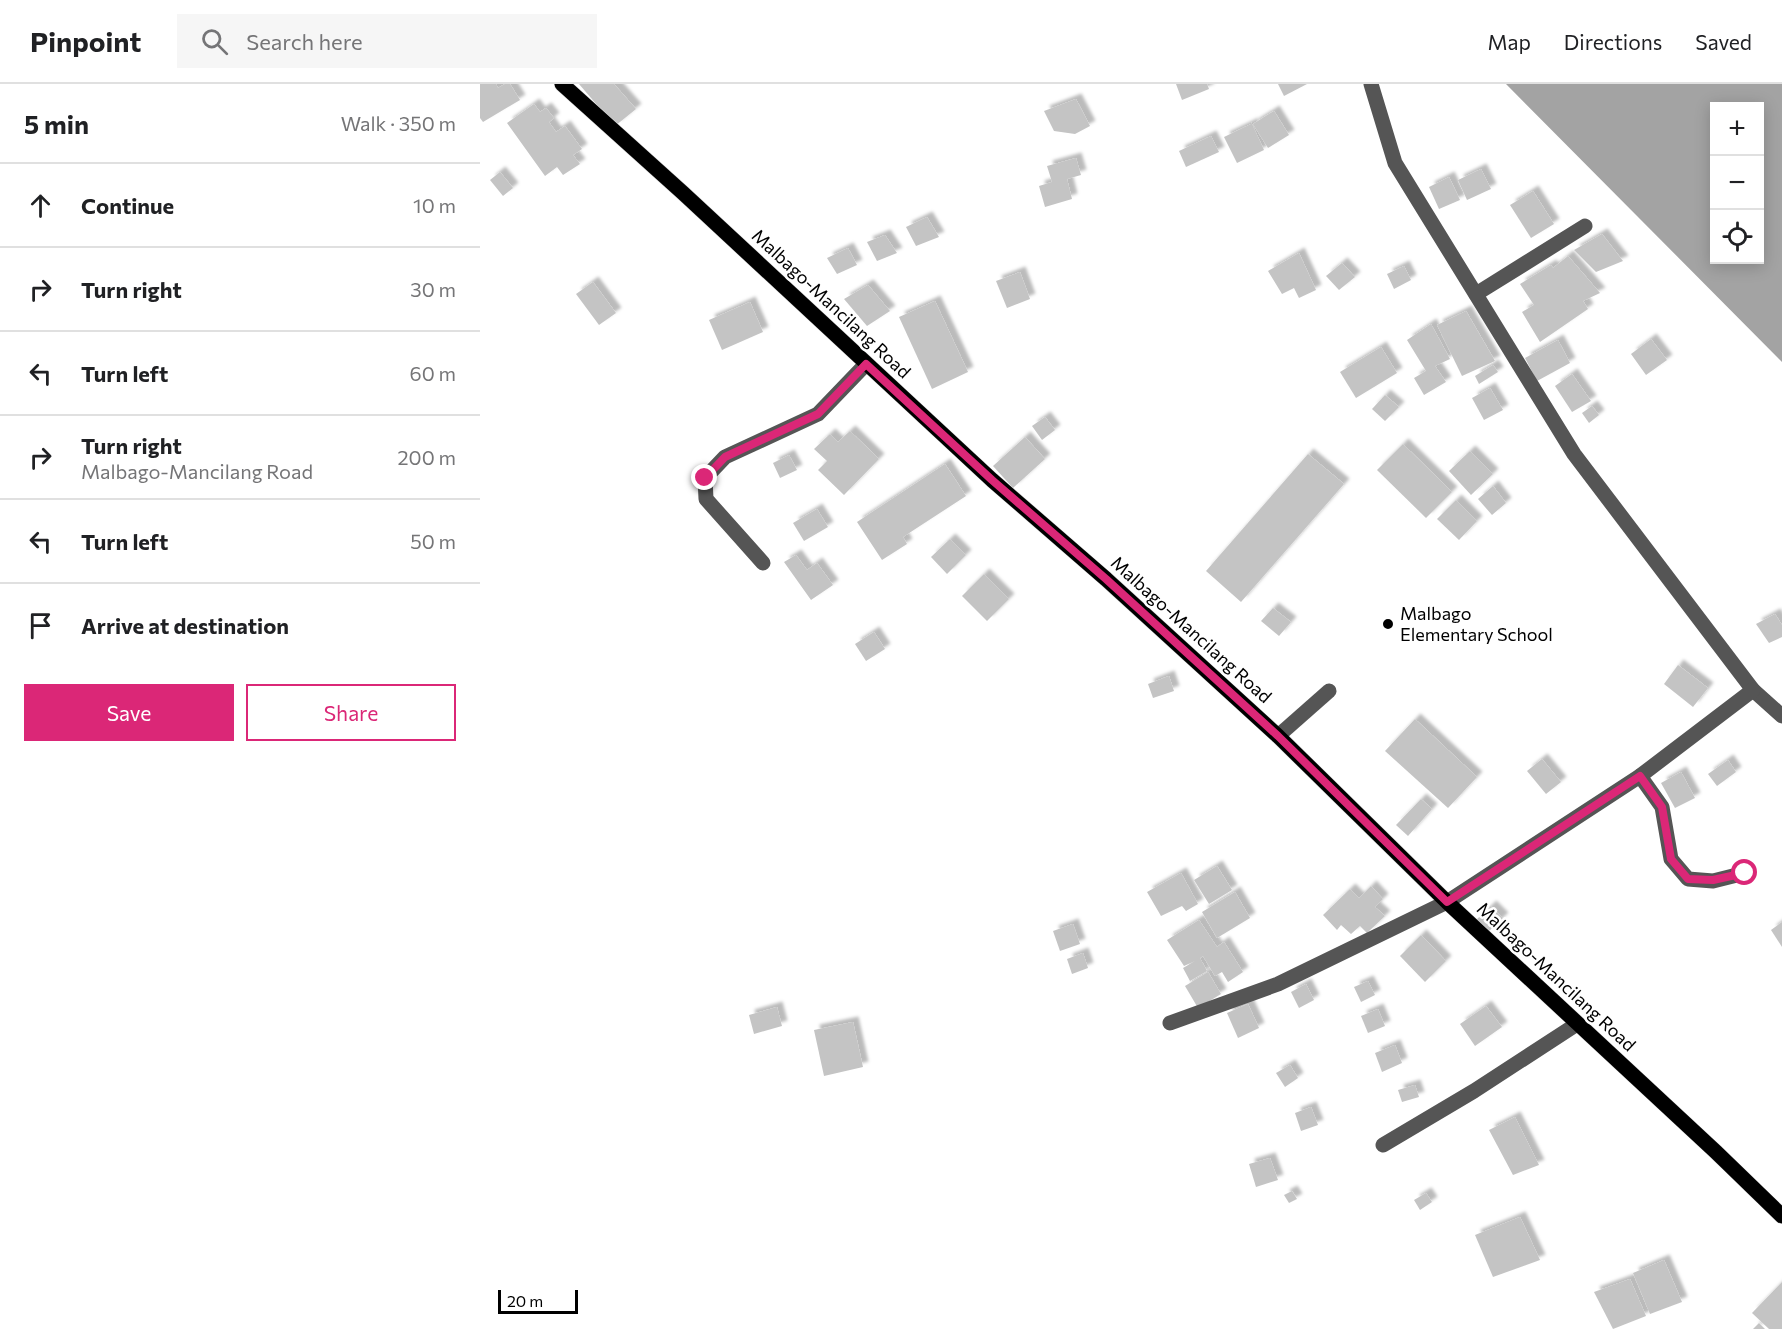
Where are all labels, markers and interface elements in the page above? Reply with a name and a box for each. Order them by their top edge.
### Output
search box [177,14,597,68]
text: Pinpoint [30,24,141,58]
icon: search [198,25,231,58]
text: Search here [246,28,363,55]
text: Map [1488,29,1531,54]
text: Directions [1564,29,1662,54]
text: Saved [1695,29,1752,54]
map controls [1710,102,1764,264]
button: + [1710,102,1764,156]
text: 5 min [24,108,89,139]
text: Walk · 350 m [341,111,456,135]
button: − [1710,156,1764,210]
icon: ahead [24,189,57,222]
text: Continue [81,192,174,219]
text: 10 m [413,193,456,217]
button: locate [1710,210,1764,264]
street label: Malbago-Mancilang Road [748,224,916,383]
icon: right [24,273,57,306]
text: Turn right [81,276,182,303]
text: 30 m [410,277,456,301]
icon: left [24,357,57,390]
text: Turn left [81,360,168,387]
text: 60 m [410,361,456,385]
text: Turn right [81,432,182,459]
icon: right [24,441,57,474]
text: 200 m [398,445,456,469]
text: Malbago-Mancilang Road [81,459,313,483]
route end [691,464,717,490]
icon: left [24,525,57,558]
text: Turn left [81,528,168,555]
text: 50 m [410,529,456,553]
street label: Malbago-Mancilang Road [1107,551,1277,707]
place label: Malbago Elementary School [1400,602,1553,645]
icon: arrive [24,609,57,642]
text: Arrive at destination [81,612,289,639]
marker: Malbago Elementary School [1381,617,1395,631]
button: Save [24,684,234,741]
button: Share [246,684,456,741]
route start [1731,859,1757,885]
street label: Malbago-Mancilang Road [1473,897,1641,1056]
scale bar [498,1287,578,1314]
text: 20 m [507,1291,543,1310]

